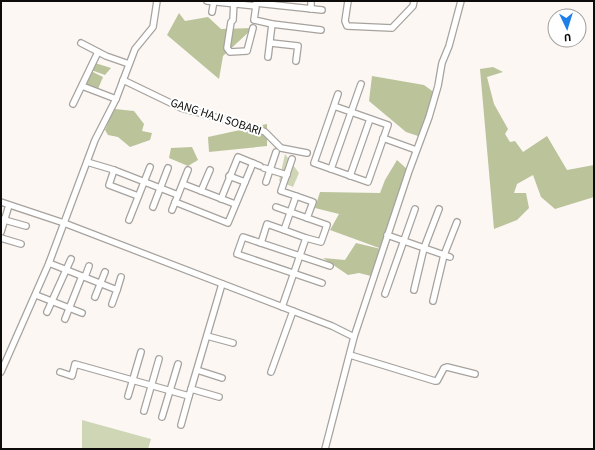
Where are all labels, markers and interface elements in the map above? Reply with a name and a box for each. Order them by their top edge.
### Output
north arrow [547,8,587,48]
text: U [563,30,572,45]
street label: GANG HAJI SOBARI [168,94,264,140]

